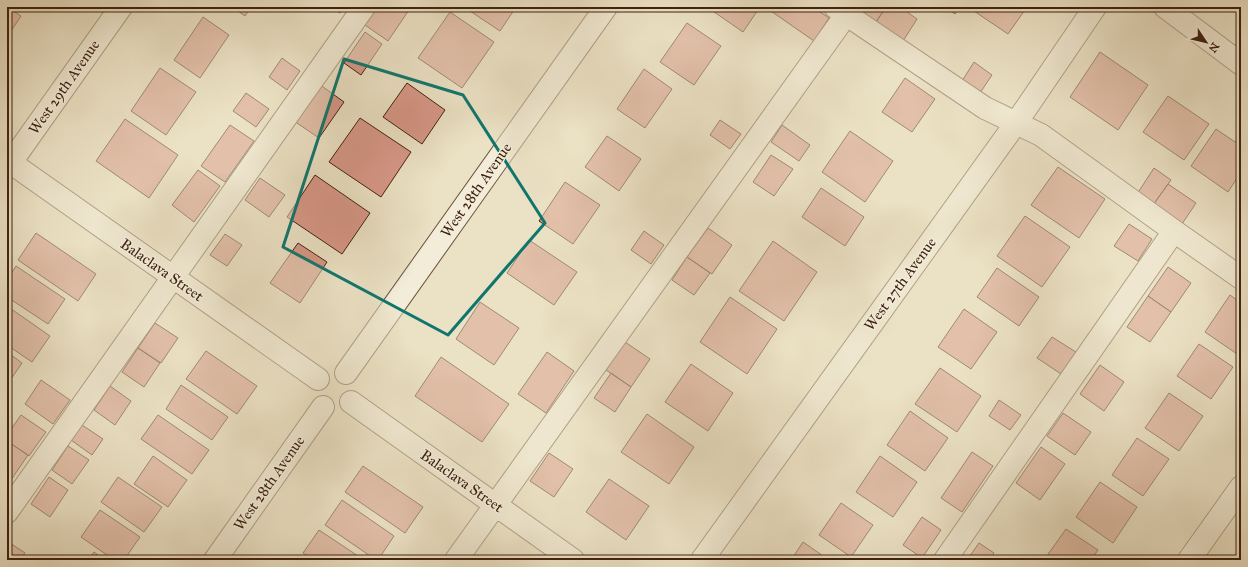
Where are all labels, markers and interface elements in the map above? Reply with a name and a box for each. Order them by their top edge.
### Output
north arrow [1186,22,1226,62]
street label: West 29th Avenue [25,36,103,138]
text: N [1205,40,1222,56]
street label: West 28th Avenue [437,139,515,241]
street label: West 27th Avenue [860,234,940,334]
street label: Balaclava Street [117,235,208,306]
street label: West 28th Avenue [230,432,308,534]
street label: Balaclava Street [417,446,508,517]

